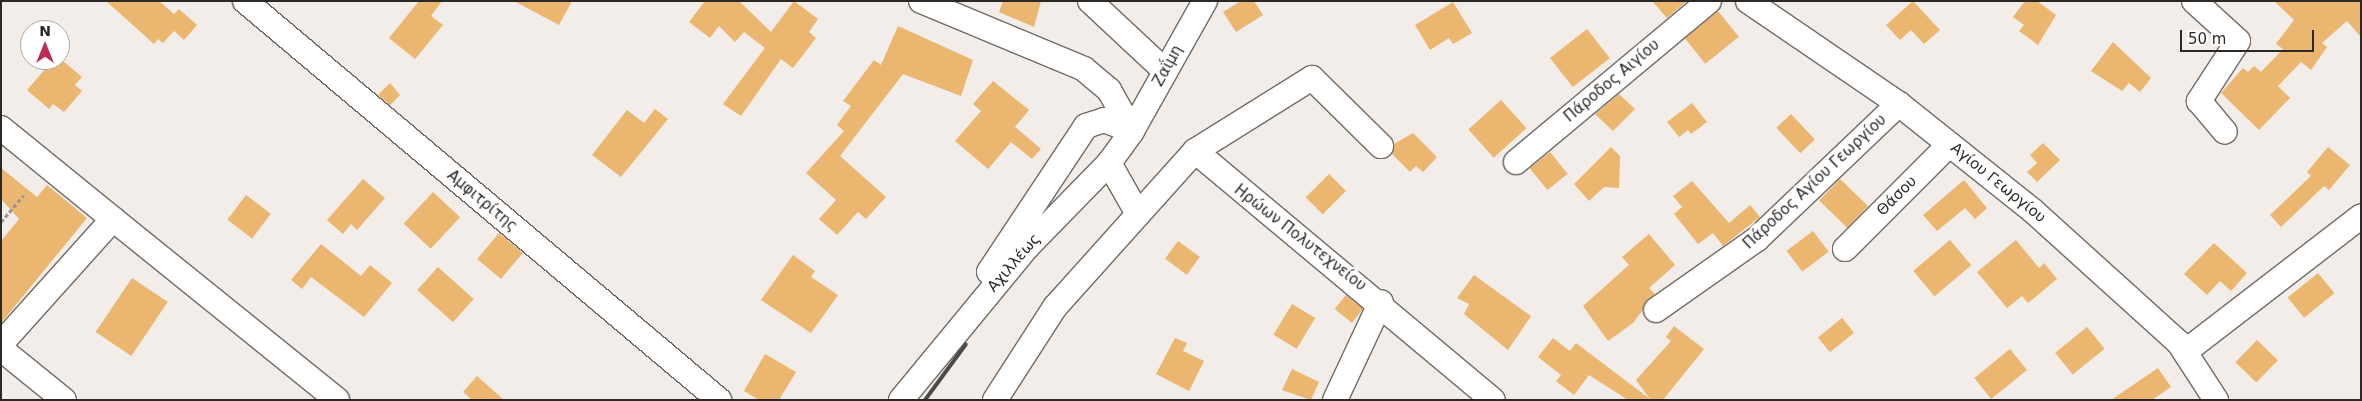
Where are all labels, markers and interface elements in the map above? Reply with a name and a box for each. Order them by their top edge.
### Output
north arrow [20,20,70,70]
scale bar [2182,20,2316,52]
text: N [39,23,51,39]
text: 50 m [2188,30,2226,48]
street label: Πάροδος Αιγίου [1561,36,1663,126]
street label: Ζαΐμη [1149,42,1187,90]
street label: Πάροδος Αγίου Γεωργίου [1740,111,1890,253]
street label: Αγίου Γεωργίου [1947,139,2049,227]
street label: Αμφιτρίτης [443,167,521,235]
street label: Θάσου [1873,172,1921,220]
street label: Ηρώων Πολυτεχνείου [1231,181,1369,295]
street label: Αχιλλέως [984,230,1044,296]

